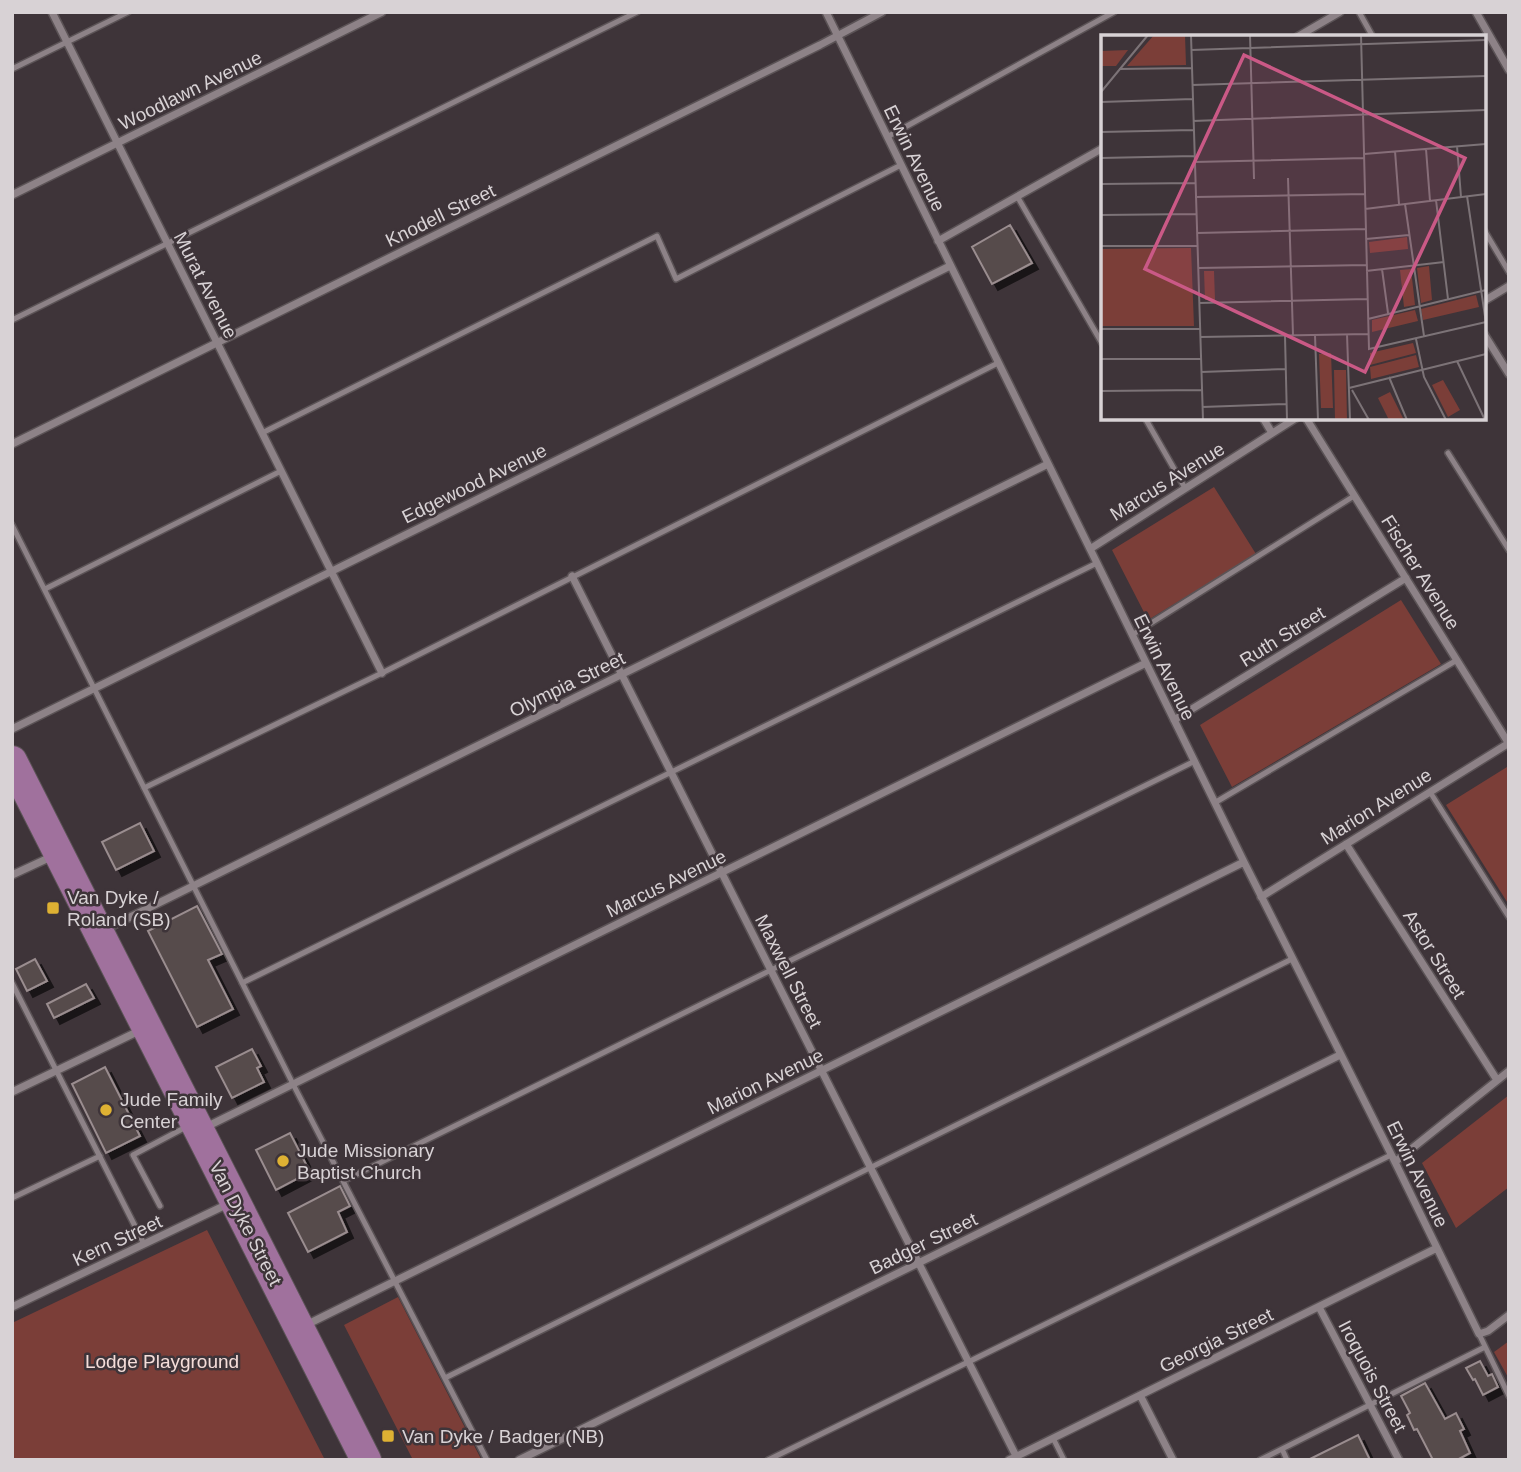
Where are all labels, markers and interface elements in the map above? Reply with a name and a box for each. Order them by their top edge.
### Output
inset map [1101,35,1486,420]
street label: Woodlawn Avenue [115,47,265,134]
street label: Erwin Avenue [880,102,949,215]
street label: Knodell Street [382,180,499,251]
street label: Murat Avenue [170,228,241,342]
street label: Marcus Avenue [1106,438,1228,525]
street label: Edgewood Avenue [399,439,550,528]
street label: Fischer Avenue [1377,511,1464,633]
street label: Ruth Street [1236,602,1329,671]
street label: Erwin Avenue [1130,611,1199,724]
street label: Olympia Street [506,647,629,721]
street label: Marion Avenue [1317,764,1435,849]
street label: Marcus Avenue [603,845,730,922]
place label: Van Dyke / Roland (SB) [67,887,171,930]
marker: Van Dyke / Roland (SB) [45,900,61,916]
street label: Astor Street [1399,906,1470,1003]
street label: Maxwell Street [751,911,827,1032]
street label: Marion Avenue [704,1044,827,1119]
place label: Jude Family Center [120,1089,223,1132]
marker: Jude Family Center [98,1102,114,1118]
street label: Erwin Avenue [1383,1118,1452,1231]
place label: Jude Missionary Baptist Church [297,1140,435,1183]
marker: Jude Missionary Baptist Church [275,1153,291,1169]
street label: Van Dyke Street [205,1157,286,1290]
street label: Badger Street [866,1208,981,1279]
street label: Kern Street [69,1210,166,1270]
street label: Georgia Street [1156,1304,1277,1377]
street label: Iroquois Street [1334,1317,1411,1436]
park label: Lodge Playground [85,1351,239,1372]
place label: Van Dyke / Badger (NB) [402,1426,604,1447]
marker: Van Dyke / Badger (NB) [380,1428,396,1444]

